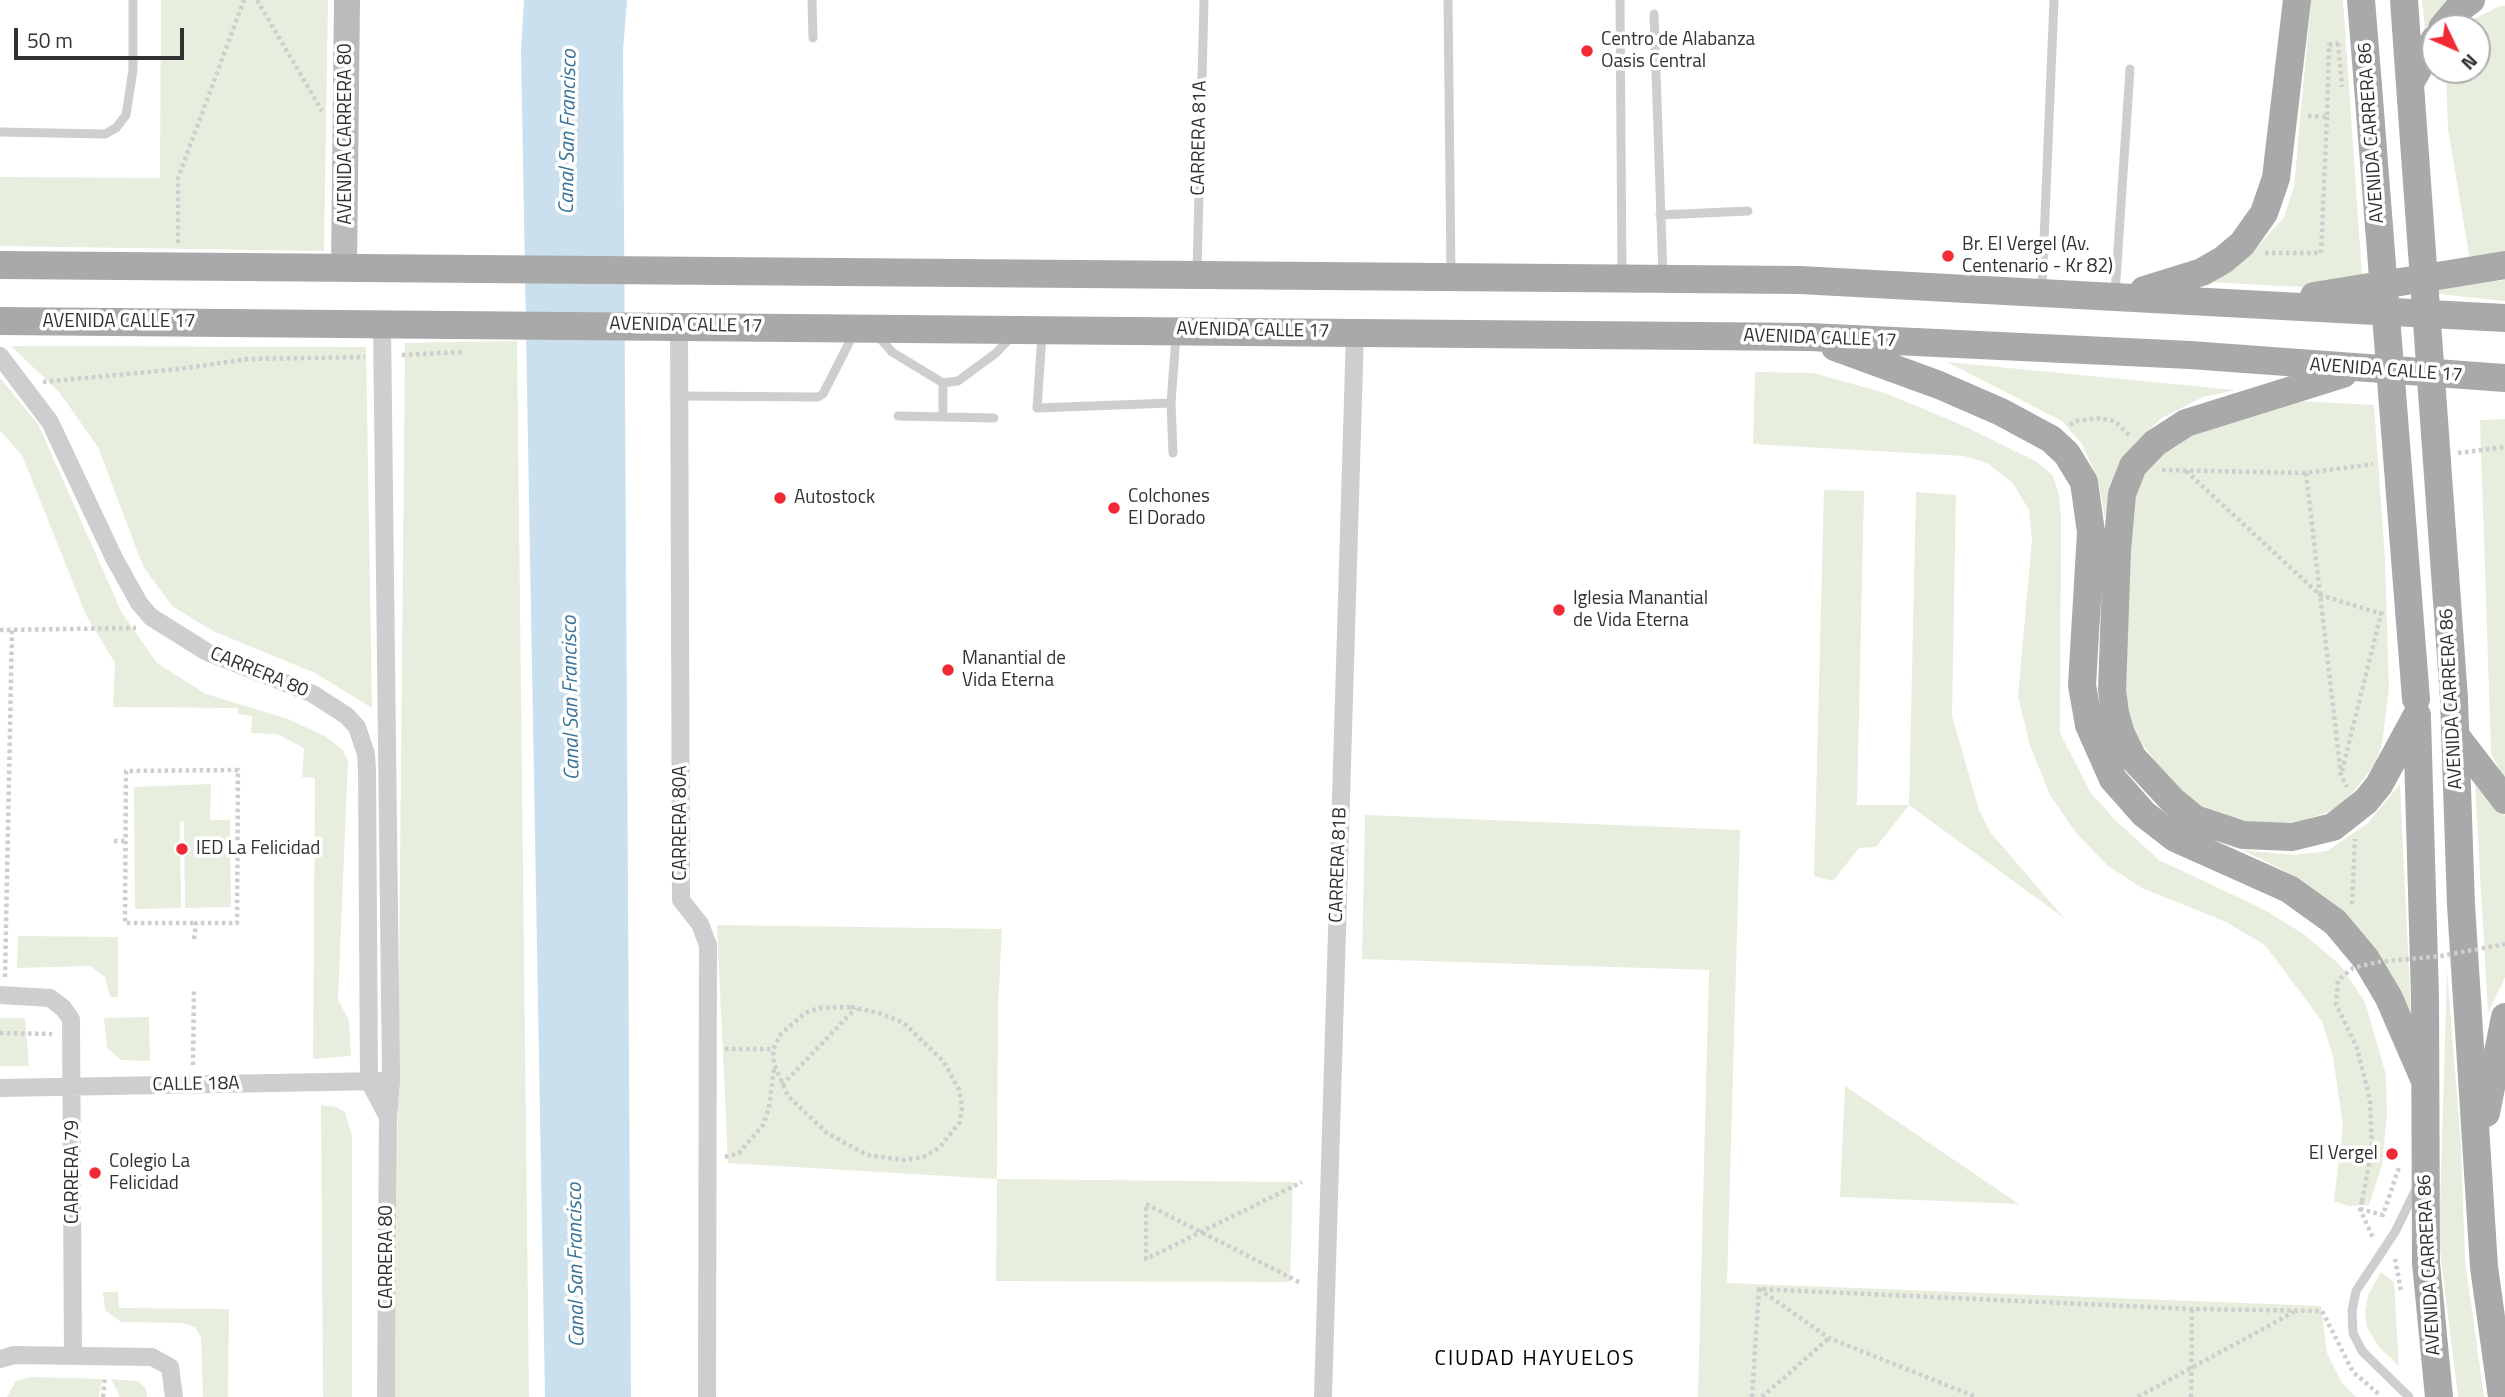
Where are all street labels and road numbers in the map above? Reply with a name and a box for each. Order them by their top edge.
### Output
street label: AVENIDA CARRERA 86 [2354,42,2390,224]
street label: AVENIDA CARRERA 80 [335,43,357,225]
street label: CARRERA 81A [1188,80,1212,196]
street label: AVENIDA CALLE 17 [42,311,196,333]
street label: AVENIDA CALLE 17 [609,313,763,339]
street label: AVENIDA CALLE 17 [1176,318,1330,344]
street label: AVENIDA CALLE 17 [1743,325,1897,353]
street label: AVENIDA CALLE 17 [2309,354,2463,388]
street label: AVENIDA CARRERA 86 [2436,608,2468,790]
street label: CARRERA 80 [207,643,311,703]
street label: CARRERA 80A [670,765,692,881]
street label: CARRERA 81B [1326,807,1352,923]
street label: CALLE 18A [152,1073,240,1097]
street label: CARRERA 79 [62,1120,84,1224]
street label: AVENIDA CARRERA 86 [2414,1174,2446,1356]
street label: CARRERA 80 [376,1205,398,1309]

